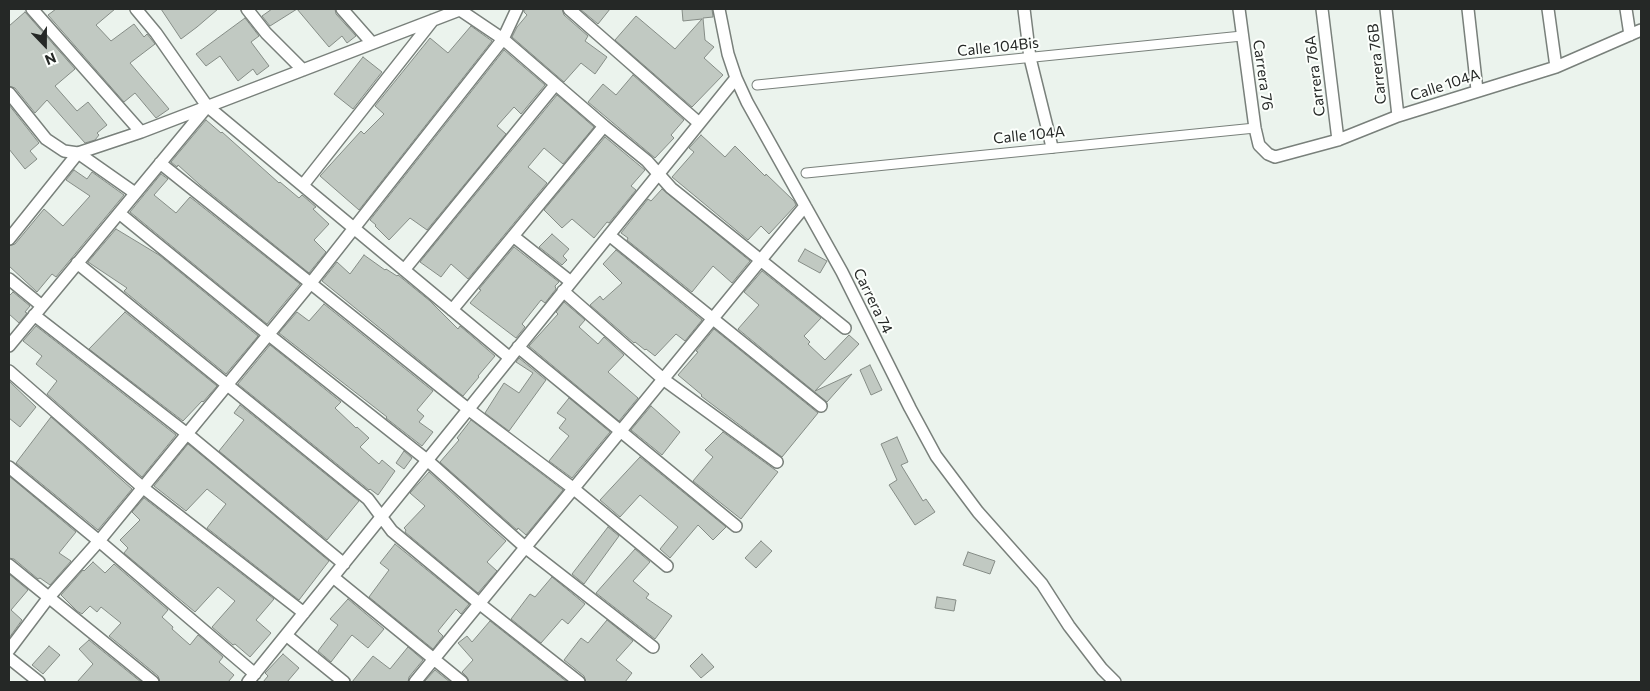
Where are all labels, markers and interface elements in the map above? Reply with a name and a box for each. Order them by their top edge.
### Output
north arrow [20,20,70,70]
street label: Carrera 76B [1364,23,1390,105]
street label: Calle 104Bis [956,34,1040,60]
street label: Carrera 76A [1301,35,1329,117]
street label: Carrera 76 [1249,38,1277,112]
text: N [43,50,59,69]
street label: Calle 104A [1408,65,1482,105]
street label: Calle 104A [992,122,1066,148]
street label: Carrera 74 [849,265,897,337]

